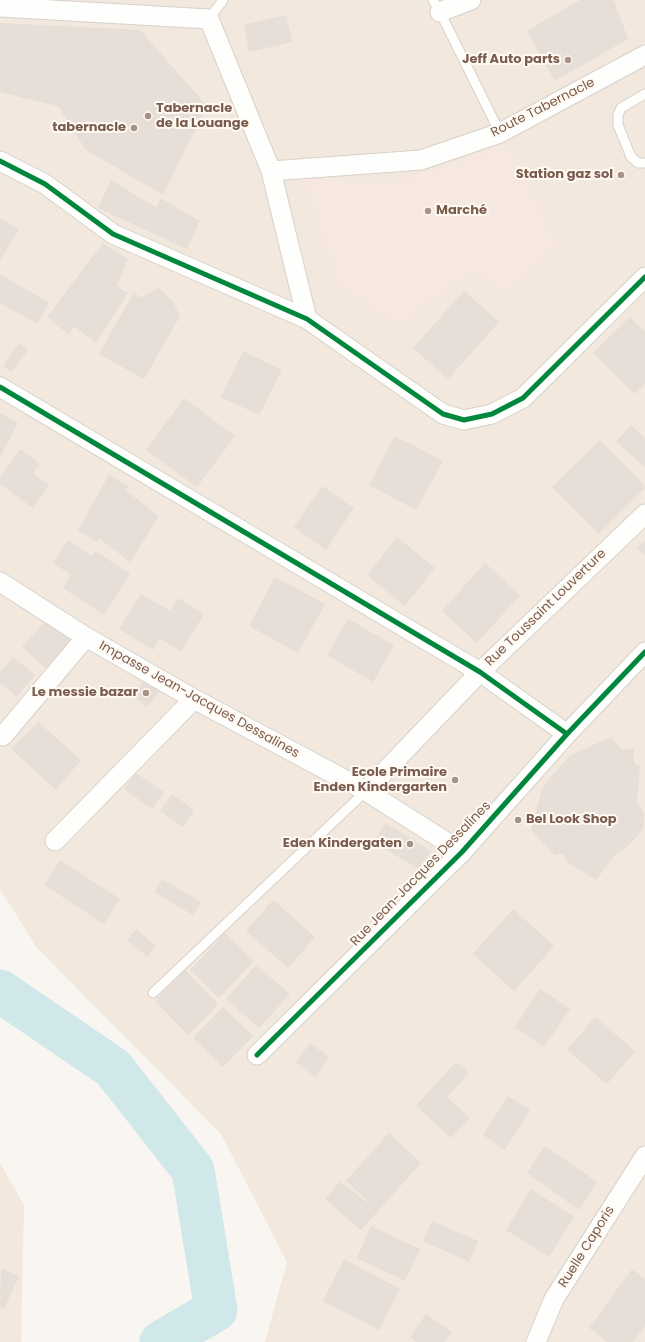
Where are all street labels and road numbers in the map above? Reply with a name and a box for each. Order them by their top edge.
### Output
street label: Route Tabernacle [488,75,598,141]
street label: Rue Toussaint Louverture [482,546,610,670]
street label: Impasse Jean-Jacques Dessalines [96,638,302,762]
street label: Rue Jean-Jacques Dessalines [348,798,494,950]
street label: Ruelle Caporis [556,1203,618,1291]

